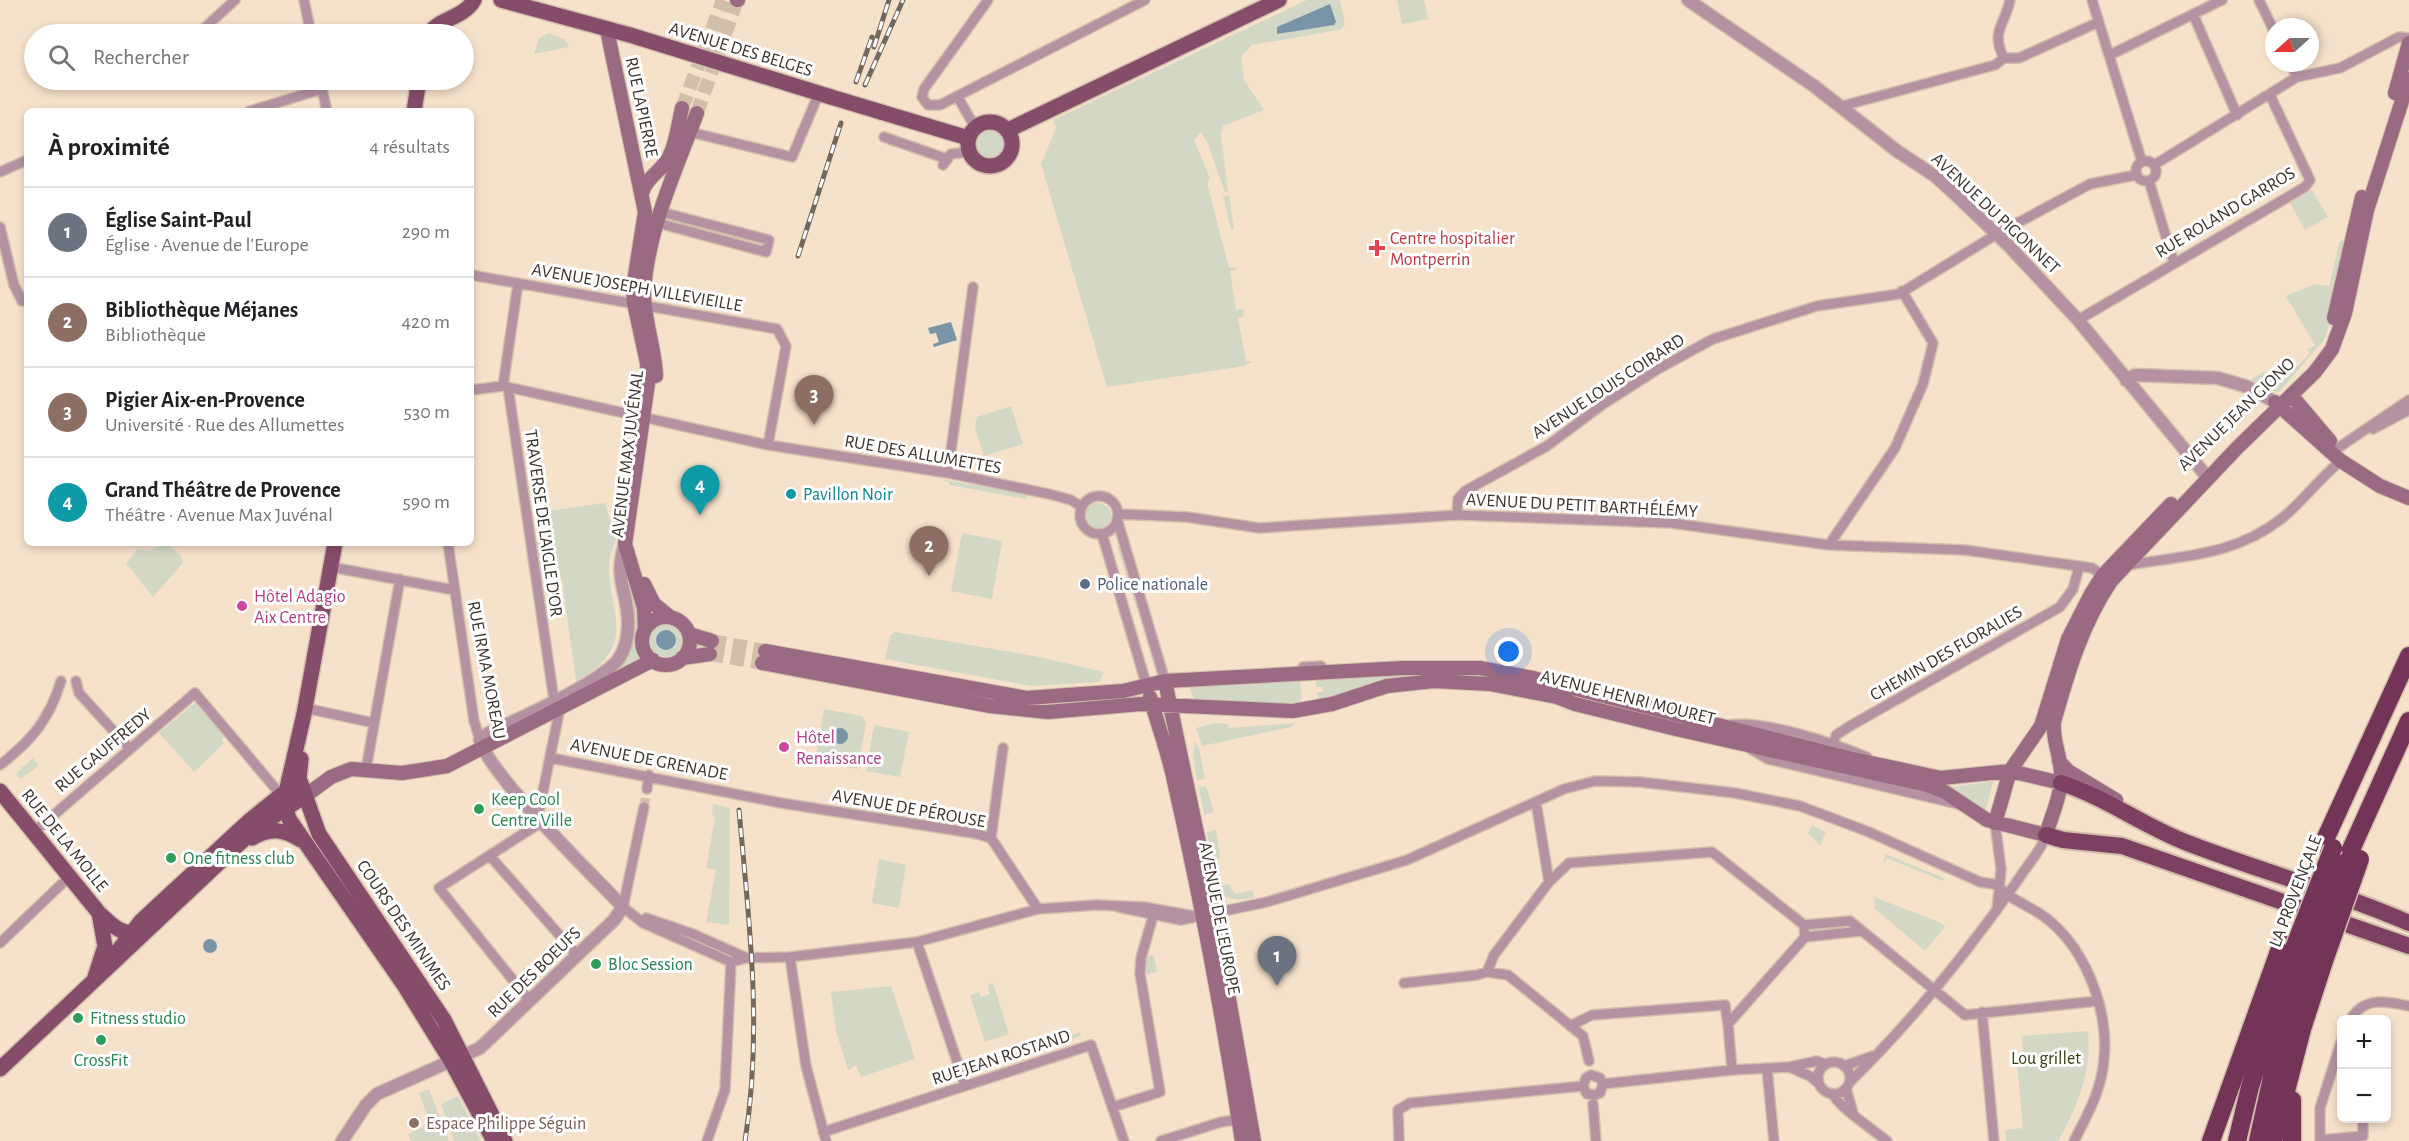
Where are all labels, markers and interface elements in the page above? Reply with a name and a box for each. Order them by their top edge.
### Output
north arrow [2265,18,2319,72]
street label: AVENUE DES BELGES [667,20,815,80]
search box [24,24,474,90]
icon: search [45,41,78,74]
text: Rechercher [93,46,189,68]
street label: RUE LAPIERRE [622,55,660,159]
text: À proximité [48,134,170,160]
text: 4 résultats [369,137,450,157]
street label: AVENUE DU PIGONNET [1928,150,2063,278]
street label: RUE ROLAND GARROS [2153,164,2299,262]
text: Église Saint-Paul [105,209,252,231]
text: 1 [64,222,71,242]
text: 290 m [402,222,450,242]
place label: Centre hospitalier Montperrin [1390,230,1515,269]
text: Église · Avenue de l'Europe [105,235,309,255]
marker: Centre hospitalier Montperrin [1368,239,1386,257]
street label: AVENUE JOSEPH VILLEVIEILLE [530,261,744,315]
text: Bibliothèque Méjanes [105,299,298,321]
text: 2 [63,312,72,332]
text: 420 m [401,312,450,332]
text: Bibliothèque [105,325,206,345]
street label: AVENUE LOUIS COIRARD [1529,331,1688,443]
street label: AVENUE JEAN GIONO [2175,355,2298,475]
street label: AVENUE MAX JUVÉNAL [606,369,647,539]
pin: 3 [794,376,834,425]
text: Pigier Aix-en-Provence [105,389,305,411]
text: 3 [63,402,72,422]
text: 530 m [404,402,450,422]
text: Université · Rue des Allumettes [105,415,344,435]
street label: TRAVERSE DE L'AIGLE D'OR [521,428,565,618]
street label: RUE DES ALLUMETTES [843,432,1003,478]
pin: 4 [680,466,720,515]
text: Grand Théâtre de Provence [105,479,341,501]
place label: Pavillon Noir [803,486,893,504]
marker: Pavillon Noir [784,487,798,501]
street label: AVENUE DU PETIT BARTHÉLÉMY [1466,488,1699,521]
text: 4 [62,492,73,512]
text: 590 m [402,492,450,512]
text: Théâtre · Avenue Max Juvénal [105,505,333,525]
pin: 2 [910,526,948,576]
place label: Police nationale [1097,576,1208,594]
marker: Police nationale [1078,577,1092,591]
place label: Hôtel Adagio Aix Centre [254,588,346,627]
marker: Hôtel Adagio Aix Centre [235,599,249,613]
street label: RUE IRMA MOREAU [464,599,508,741]
street label: CHEMIN DES FLORALIES [1867,603,2026,705]
your location [1494,637,1523,666]
street label: AVENUE HENRI MOURET [1538,668,1717,728]
street label: RUE GAUFFREDY [52,705,156,796]
place label: Hôtel Renaissance [796,729,882,768]
street label: AVENUE DE GRENADE [569,736,729,784]
marker: Hôtel Renaissance [777,740,791,754]
street label: AVENUE DE PÉROUSE [831,784,988,831]
street label: RUE DE LA MOLLE [18,786,111,895]
place label: Keep Cool Centre Ville [491,791,572,830]
marker: Keep Cool Centre Ville [472,802,486,816]
street label: LA PROVENÇALE [2266,833,2326,950]
street label: AVENUE DE L'EUROPE [1195,840,1243,996]
place label: One fitness club [183,850,294,868]
marker: One fitness club [164,851,178,865]
street label: COURS DES MINIMES [353,857,453,994]
street label: RUE DES BOEUFS [485,924,585,1021]
pin: 1 [1258,936,1296,986]
place label: Bloc Session [608,956,693,974]
marker: Bloc Session [589,957,603,971]
place label: Fitness studio [90,1010,186,1028]
marker: Fitness studio [71,1011,85,1025]
map controls [2337,1015,2391,1123]
button: + [2337,1015,2391,1069]
street label: RUE JEAN ROSTAND [930,1027,1073,1089]
marker: CrossFit [94,1033,108,1047]
park label: Lou grillet [2011,1050,2081,1068]
place label: CrossFit [74,1052,128,1070]
button: − [2337,1069,2391,1123]
place label: Espace Philippe Séguin [426,1115,586,1133]
marker: Espace Philippe Séguin [407,1116,421,1130]

